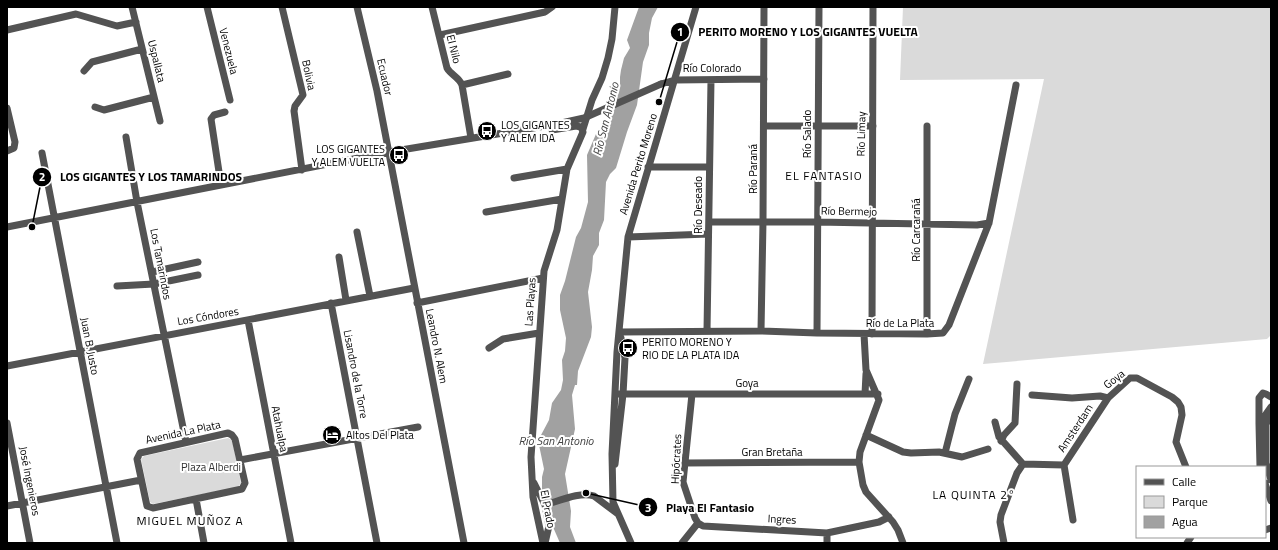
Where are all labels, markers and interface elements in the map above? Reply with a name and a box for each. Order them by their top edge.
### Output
callout: PERITO MORENO Y LOS GIGANTES VUELTA [670,20,926,44]
text: 1 [677,22,683,41]
text: PERITO MORENO Y LOS GIGANTES VUELTA [698,22,919,41]
street label: Venezuela [215,26,243,76]
street label: El Nilo [443,33,465,65]
street label: Uspallata [144,38,170,84]
street label: Ecuador [373,57,397,97]
street label: Bolivia [298,58,320,92]
street label: Río Colorado [683,60,741,76]
water label: Río San Antonio [587,79,624,158]
street label: Río Salado [799,110,815,158]
street label: Avenida Perito Moreno [615,111,661,217]
street label: Río Limay [853,111,869,157]
place label: LOS GIGANTES Y ALEM IDA [501,117,570,146]
bus stop icon: LOS GIGANTES Y ALEM IDA [476,120,498,142]
place label: LOS GIGANTES Y ALEM VUELTA [311,141,385,170]
street label: Río Paraná [745,143,761,194]
bus stop icon: LOS GIGANTES Y ALEM VUELTA [388,144,410,166]
callout: LOS GIGANTES Y LOS TAMARINDOS [32,165,250,189]
district label: EL FANTASIO [785,166,863,185]
text: 2 [39,167,45,186]
text: LOS GIGANTES Y LOS TAMARINDOS [60,167,242,186]
street label: Río Deseado [690,176,706,234]
street label: Río Carcarañá [908,198,924,262]
street label: Río Bermejo [821,203,878,219]
street label: Los Tamarindos [146,227,176,301]
street label: Las Playas [520,277,540,327]
street label: Los Cóndores [176,303,240,329]
street label: Leandro N. Alem [422,307,452,385]
street label: Río de La Plata [866,315,935,331]
street label: Juan B. Justo [77,316,103,376]
street label: Lisandro de la Torre [340,328,373,420]
place label: PERITO MORENO Y RIO DE LA PLATA IDA [642,334,740,363]
bus stop icon: PERITO MORENO Y RIO DE LA PLATA IDA [617,337,639,359]
street label: Goya [1100,365,1128,392]
street label: Goya [735,375,759,391]
street label: Amsterdam [1053,401,1097,455]
street label: Atahualpa [268,404,292,454]
street label: Avenida La Plata [144,416,222,448]
hotel icon: Altos Del Plata [321,424,343,446]
place label: Altos Del Plata [346,427,414,443]
water label: Río San Antonio [518,431,595,450]
street label: Hipócrates [667,434,685,484]
street label: Gran Bretaña [741,444,803,460]
street label: José Ingenieros [15,445,45,517]
park label: Plaza Alberdi [181,459,241,475]
legend [1136,466,1266,538]
text: Calle [1172,472,1196,491]
district label: LA QUINTA 2° [932,485,1016,504]
street label: El Prado [536,489,560,530]
text: Parque [1172,492,1208,511]
callout: Playa El Fantasio [638,495,762,519]
text: 3 [645,498,651,517]
text: Playa El Fantasio [666,498,754,517]
street label: Ingres [767,510,797,528]
district label: MIGUEL MUÑOZ A [136,511,244,530]
text: Agua [1172,512,1198,531]

